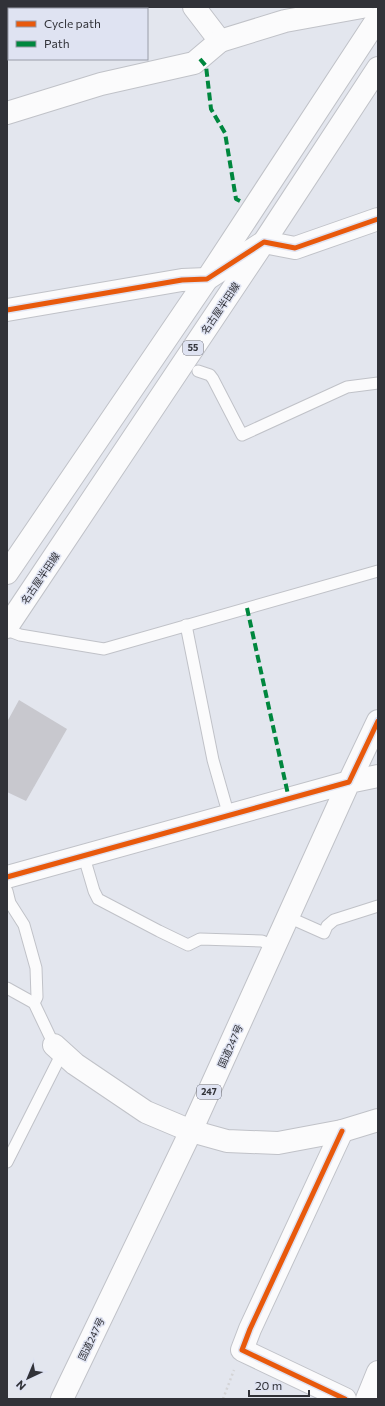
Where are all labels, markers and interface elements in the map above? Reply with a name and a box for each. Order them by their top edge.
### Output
legend [8,8,148,60]
text: Cycle path [44,16,101,30]
text: Path [44,36,70,50]
street label: 名古屋半田線 [198,280,242,336]
road number: 55 [183,341,203,355]
street label: 名古屋半田線 [18,550,62,606]
street label: 国道247号 [215,1022,245,1070]
road number: 247 [197,1085,221,1099]
street label: 国道247号 [75,1315,107,1363]
north arrow [8,1358,48,1398]
scale bar [249,1372,309,1398]
text: N [13,1378,28,1393]
text: 20 m [255,1378,282,1392]

